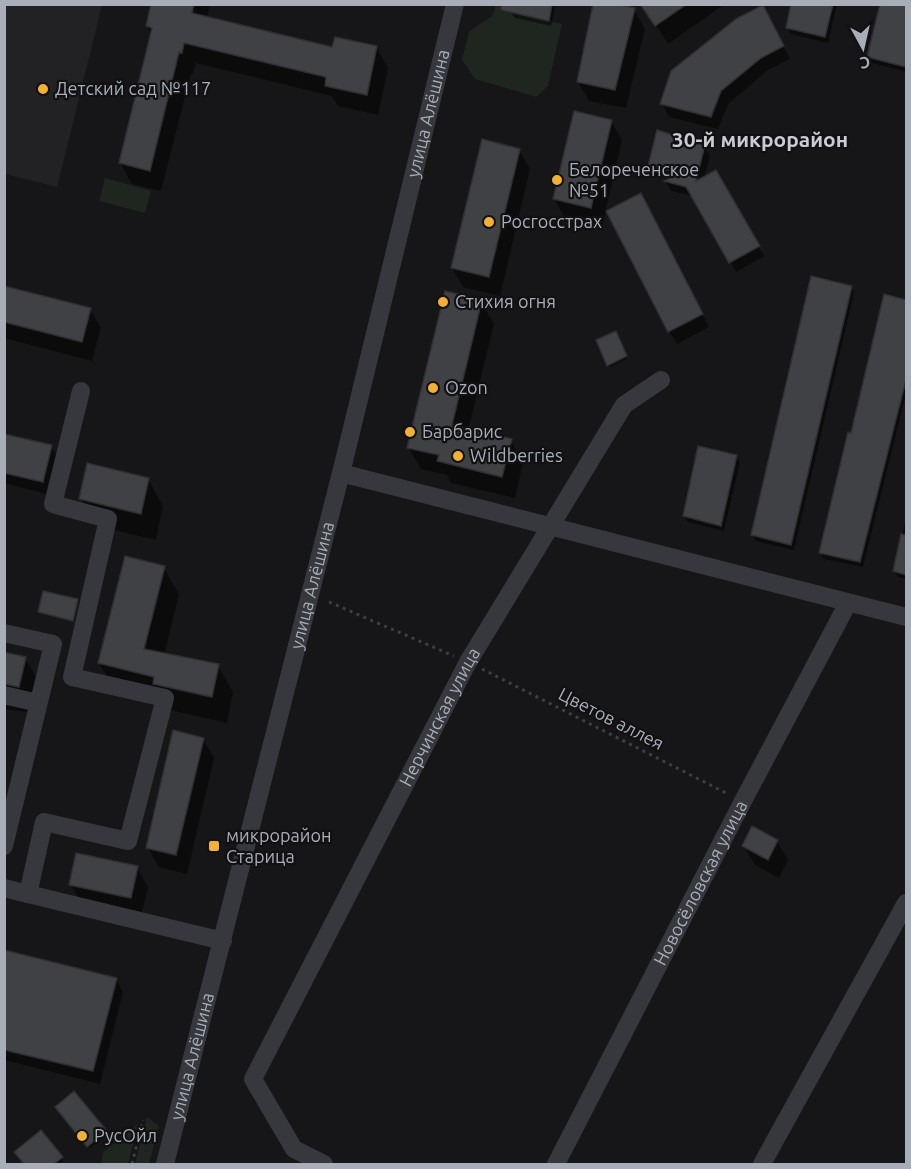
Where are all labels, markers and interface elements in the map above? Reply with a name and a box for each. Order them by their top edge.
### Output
north arrow [833,18,893,78]
street label: улица Алёшина [402,47,453,179]
text: С [859,53,871,72]
place label: Детский сад №117 [55,78,211,98]
marker: Детский сад №117 [36,82,50,96]
district label: 30-й микрорайон [672,127,848,151]
place label: Белореченское №51 [569,159,699,200]
marker: Белореченское №51 [550,173,564,187]
place label: Росгосстрах [501,211,602,231]
marker: Росгосстрах [482,215,496,229]
place label: Стихия огня [455,291,556,311]
marker: Стихия огня [436,295,450,309]
place label: Ozon [445,377,488,397]
marker: Ozon [426,381,440,395]
place label: Барбарис [422,421,502,441]
marker: Барбарис [403,425,417,439]
place label: Wildberries [470,445,563,465]
marker: Wildberries [451,449,465,463]
street label: улица Алёшина [285,519,337,651]
street label: Нерчинская улица [395,643,483,789]
street label: Цветов аллея [556,683,667,753]
street label: Новосёловская улица [649,797,751,968]
place label: микрорайон Старица [226,825,332,866]
marker: микрорайон Старица [207,839,221,853]
street label: улица Алёшина [166,990,217,1122]
place label: РусОйл [94,1125,157,1145]
marker: РусОйл [75,1129,89,1143]

